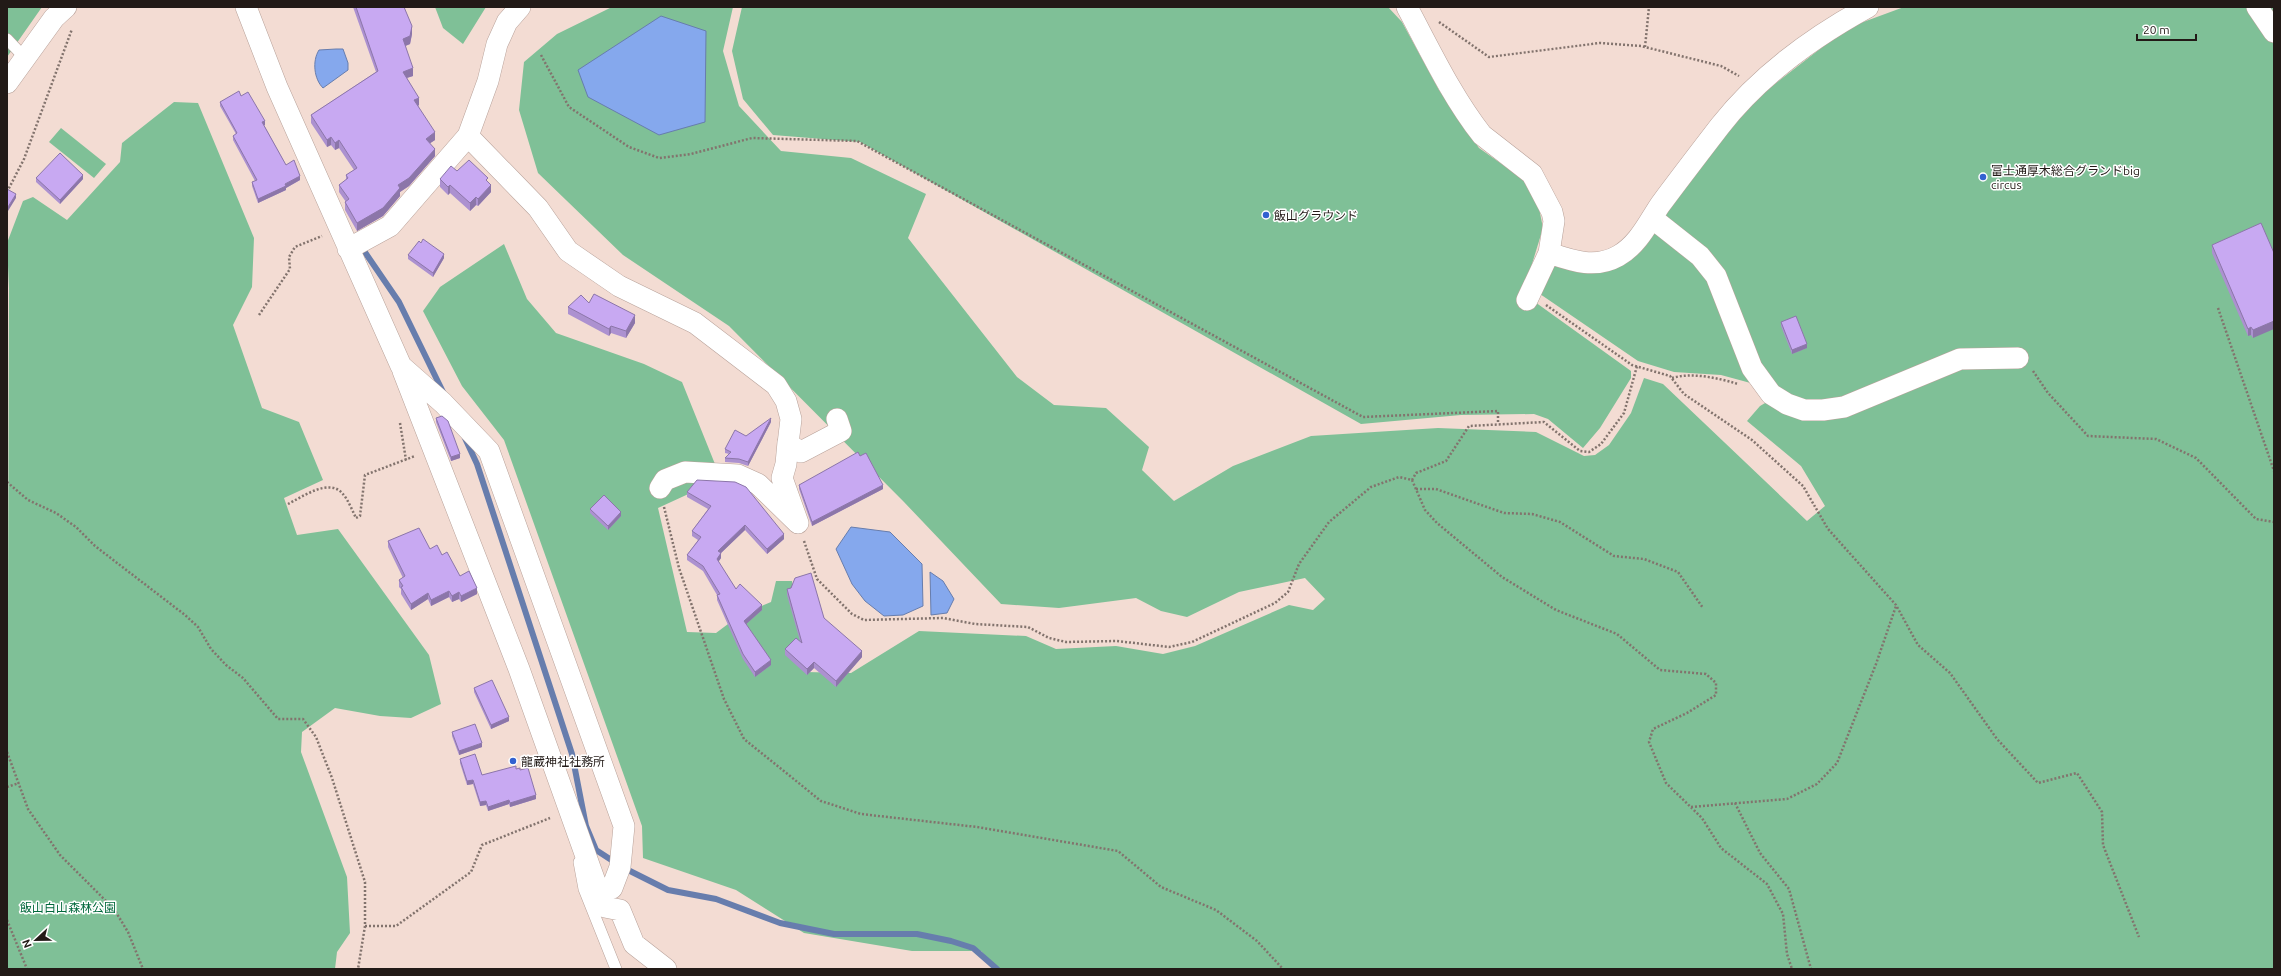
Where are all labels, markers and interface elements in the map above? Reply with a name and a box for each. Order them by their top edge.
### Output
scale bar [2137,16,2196,42]
text: 20 m [2143,23,2170,36]
place label: 富士通厚木総合グランドbig circus [1991,164,2140,191]
marker: 富士通厚木総合グランドbig circus [1978,172,1988,182]
place label: 飯山グラウンド [1274,209,1358,222]
marker: 飯山グラウンド [1261,210,1271,220]
place label: 龍蔵神社社務所 [521,755,605,768]
marker: 龍蔵神社社務所 [508,756,518,766]
park label: 飯山白山森林公園 [20,901,116,914]
north arrow [16,920,56,960]
text: N [20,938,34,950]

